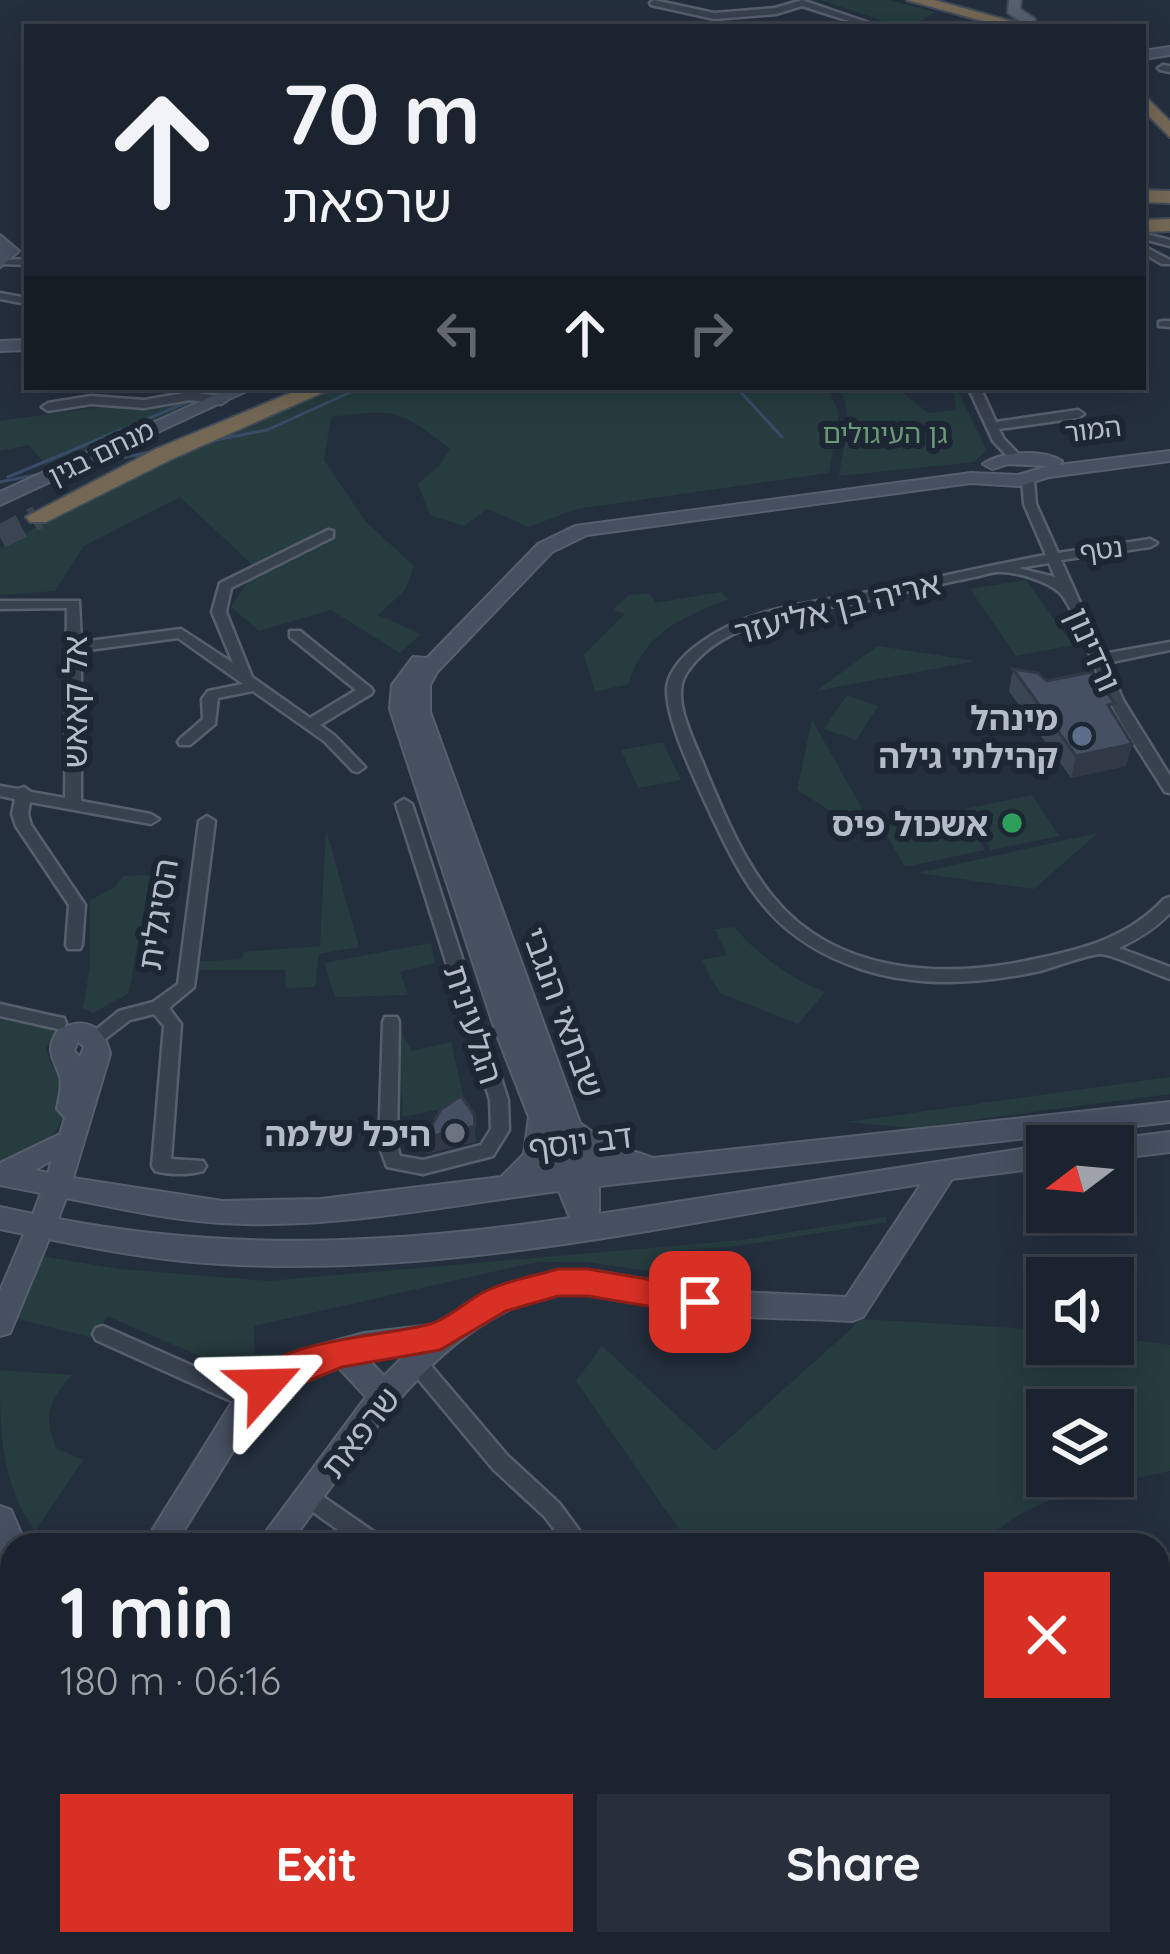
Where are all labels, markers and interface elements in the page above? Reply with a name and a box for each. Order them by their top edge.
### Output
text: 70 m [282,60,481,165]
icon: ahead [84,72,240,228]
text: שרפאת [282,168,452,236]
icon: left [426,300,492,366]
icon: ahead [552,300,618,366]
icon: right [678,300,744,366]
street label: המור [1063,409,1123,449]
street label: מנחם בגין [43,412,159,492]
park label: גן העיגולים [822,416,948,450]
street label: נטף [1077,529,1125,569]
street label: אריה בן אליעזר [730,562,944,652]
street label: ורדינון [1057,601,1131,697]
street label: אל קאאש [54,636,95,768]
place label: מינהל קהילתי גילה [878,697,1058,776]
marker: מינהל קהילתי גילה [1069,723,1095,749]
place label: אשכול פיס [831,803,988,844]
marker: אשכול פיס [999,810,1025,836]
street label: הסיגלית [128,855,186,973]
street label: שבתאי הנגבי [514,921,614,1103]
street label: הגלעינית [436,959,512,1089]
place label: היכל שלמה [265,1113,431,1154]
street label: דב יוסף [526,1114,634,1168]
marker: היכל שלמה [442,1120,468,1146]
north arrow [1026,1125,1134,1233]
map controls [1026,1125,1134,1497]
pin [649,1251,751,1353]
button: sound [1026,1257,1134,1365]
icon: arrive [667,1269,733,1335]
position arrow [202,1322,328,1448]
street label: שרפאת [312,1378,408,1486]
button: layers [1026,1389,1134,1497]
text: 1 min [60,1566,234,1656]
button: close [984,1572,1110,1698]
text: 180 m · 06:16 [60,1656,281,1705]
button: Exit [60,1794,573,1932]
button: Share [597,1794,1110,1932]

